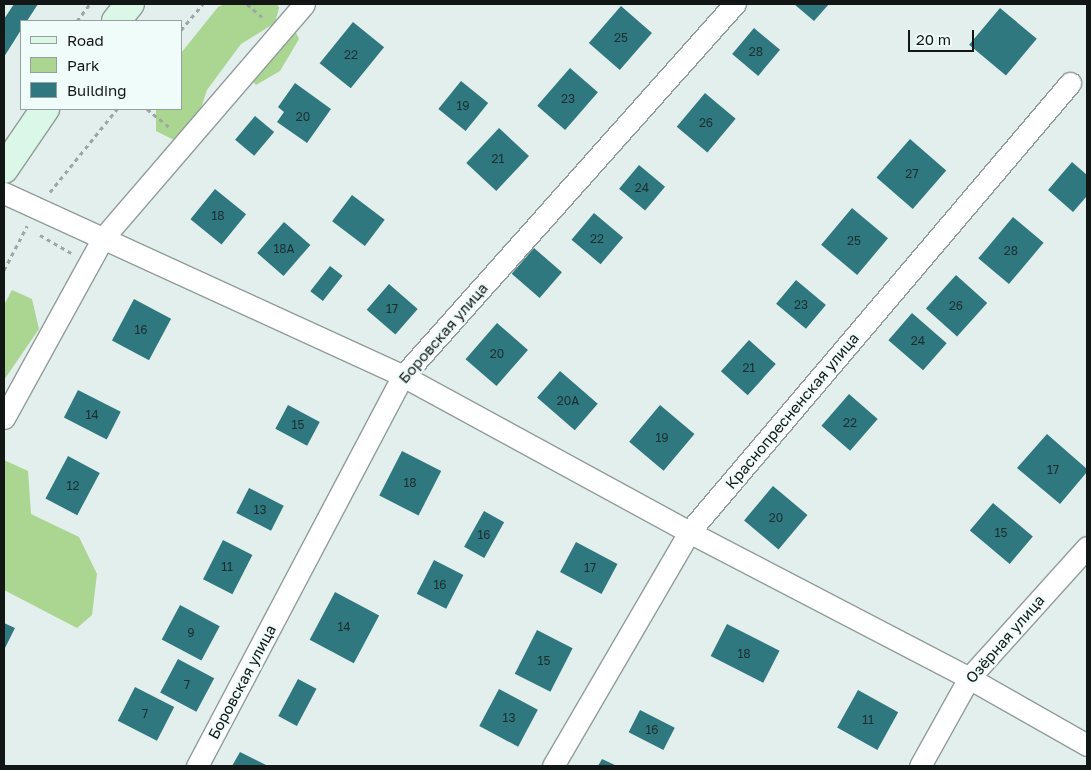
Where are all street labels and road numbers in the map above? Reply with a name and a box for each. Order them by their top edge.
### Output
street label: Боровская улица [395,279,491,387]
street label: Краснопресненская улица [721,329,863,493]
street label: Озёрная улица [962,591,1048,687]
street label: Боровская улица [204,622,280,742]

